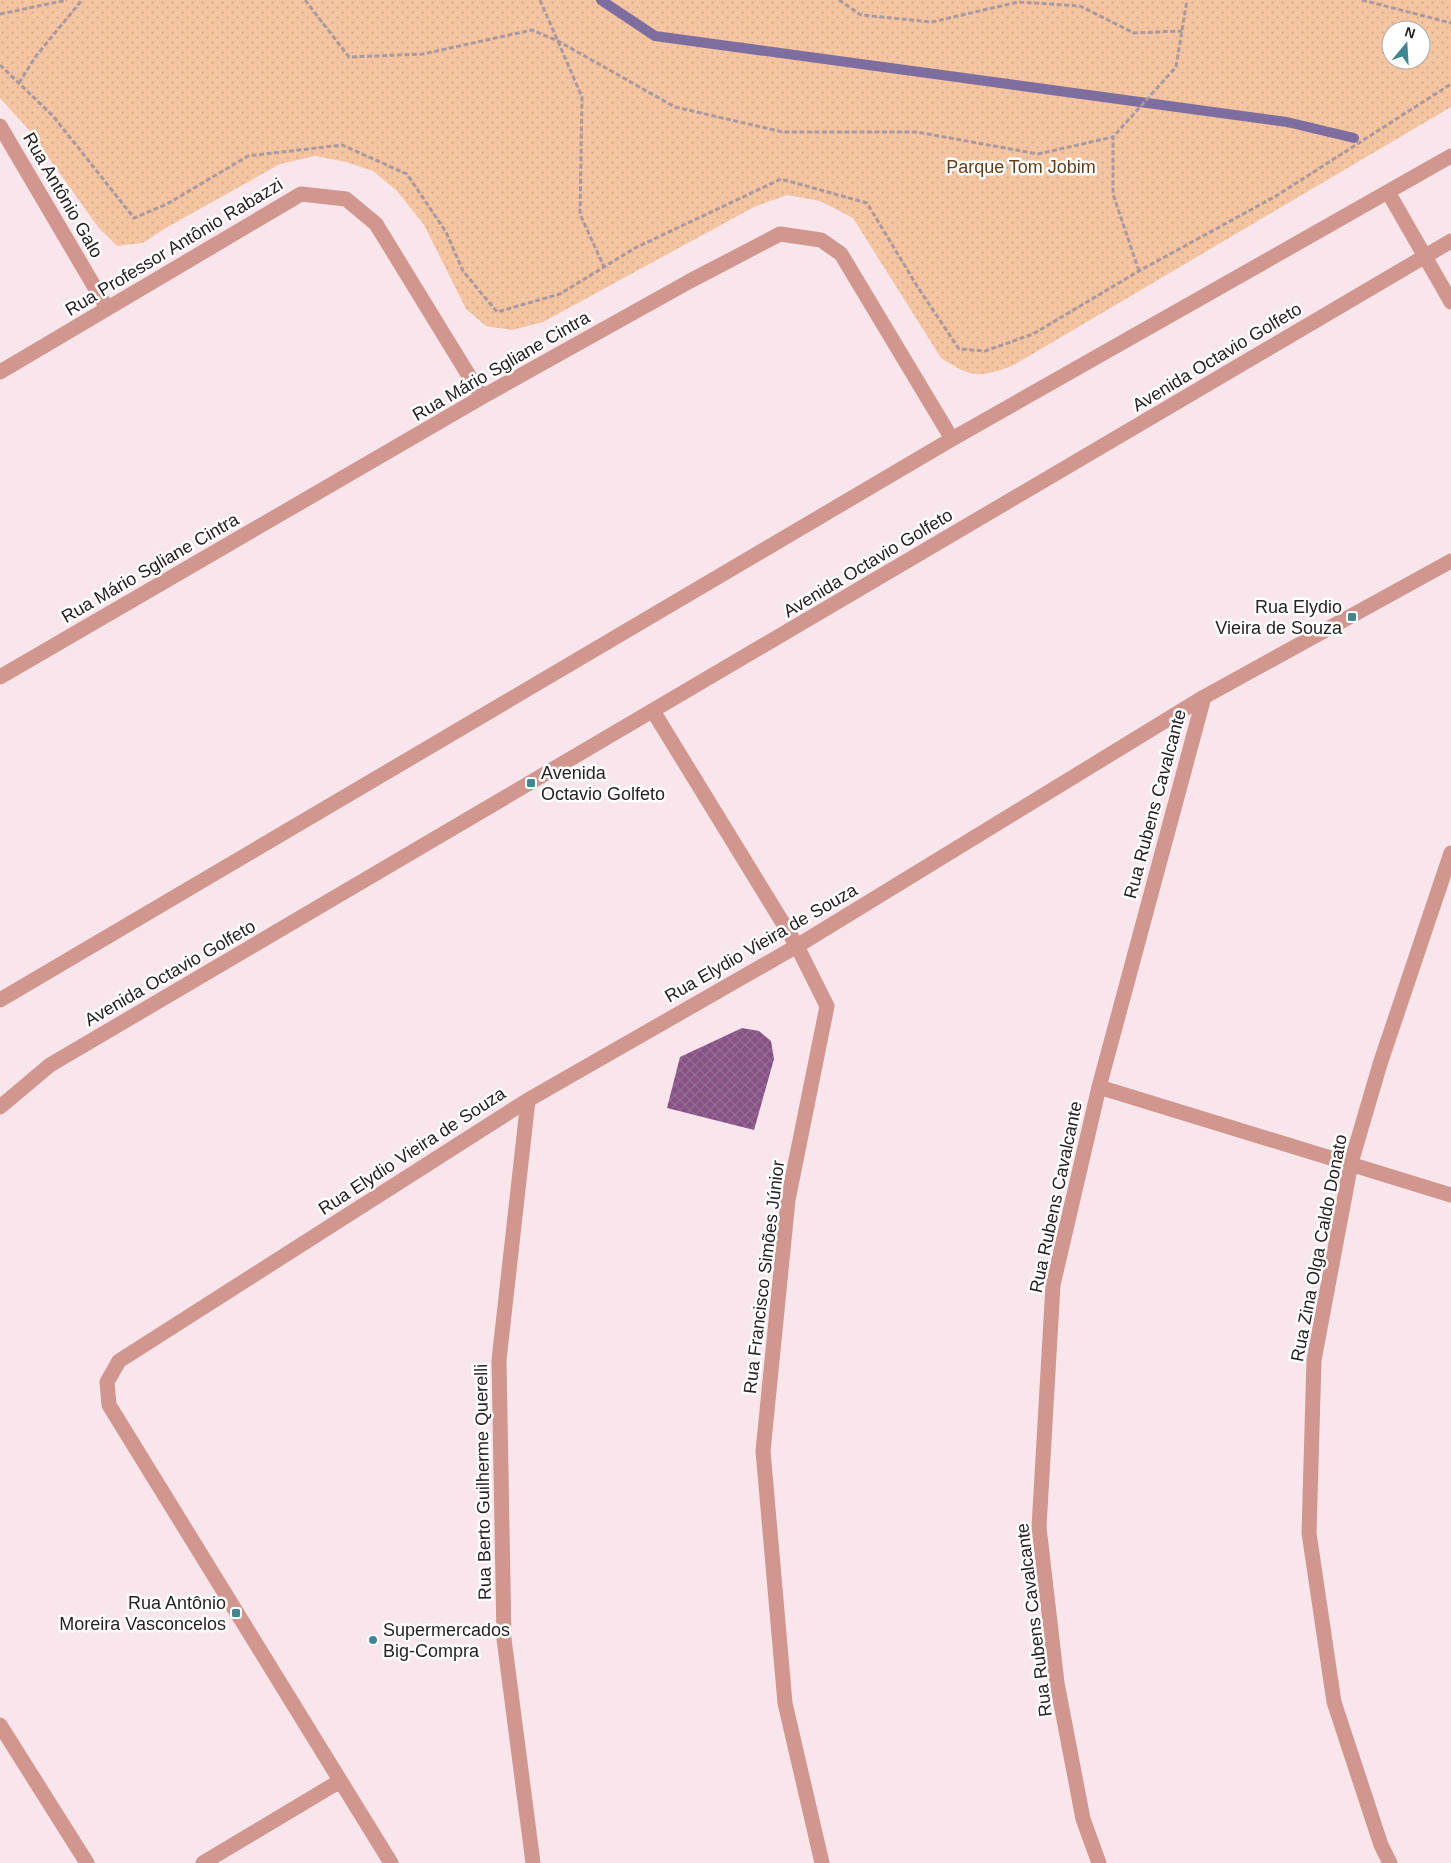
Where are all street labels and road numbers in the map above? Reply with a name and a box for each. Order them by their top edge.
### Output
street label: Rua Antônio Galo [19,129,107,261]
street label: Rua Professor Antônio Rabazzi [62,174,286,320]
street label: Avenida Octavio Golfeto [1129,299,1305,415]
street label: Rua Mário Sgliane Cintra [409,307,594,425]
street label: Avenida Octavio Golfeto [780,505,956,621]
street label: Rua Mário Sgliane Cintra [58,509,243,627]
street label: Rua Rubens Cavalcante [1120,707,1190,901]
street label: Rua Elydio Vieira de Souza [661,879,862,1006]
street label: Avenida Octavio Golfeto [81,916,259,1030]
street label: Rua Elydio Vieira de Souza [315,1082,510,1219]
street label: Rua Rubens Cavalcante [1026,1099,1086,1295]
street label: Rua Zina Olga Caldo Donato [1287,1133,1351,1363]
street label: Rua Francisco Simões Júnior [740,1159,788,1395]
street label: Rua Berto Guilherme Querelli [471,1364,495,1600]
street label: Rua Rubens Cavalcante [1012,1522,1056,1718]

